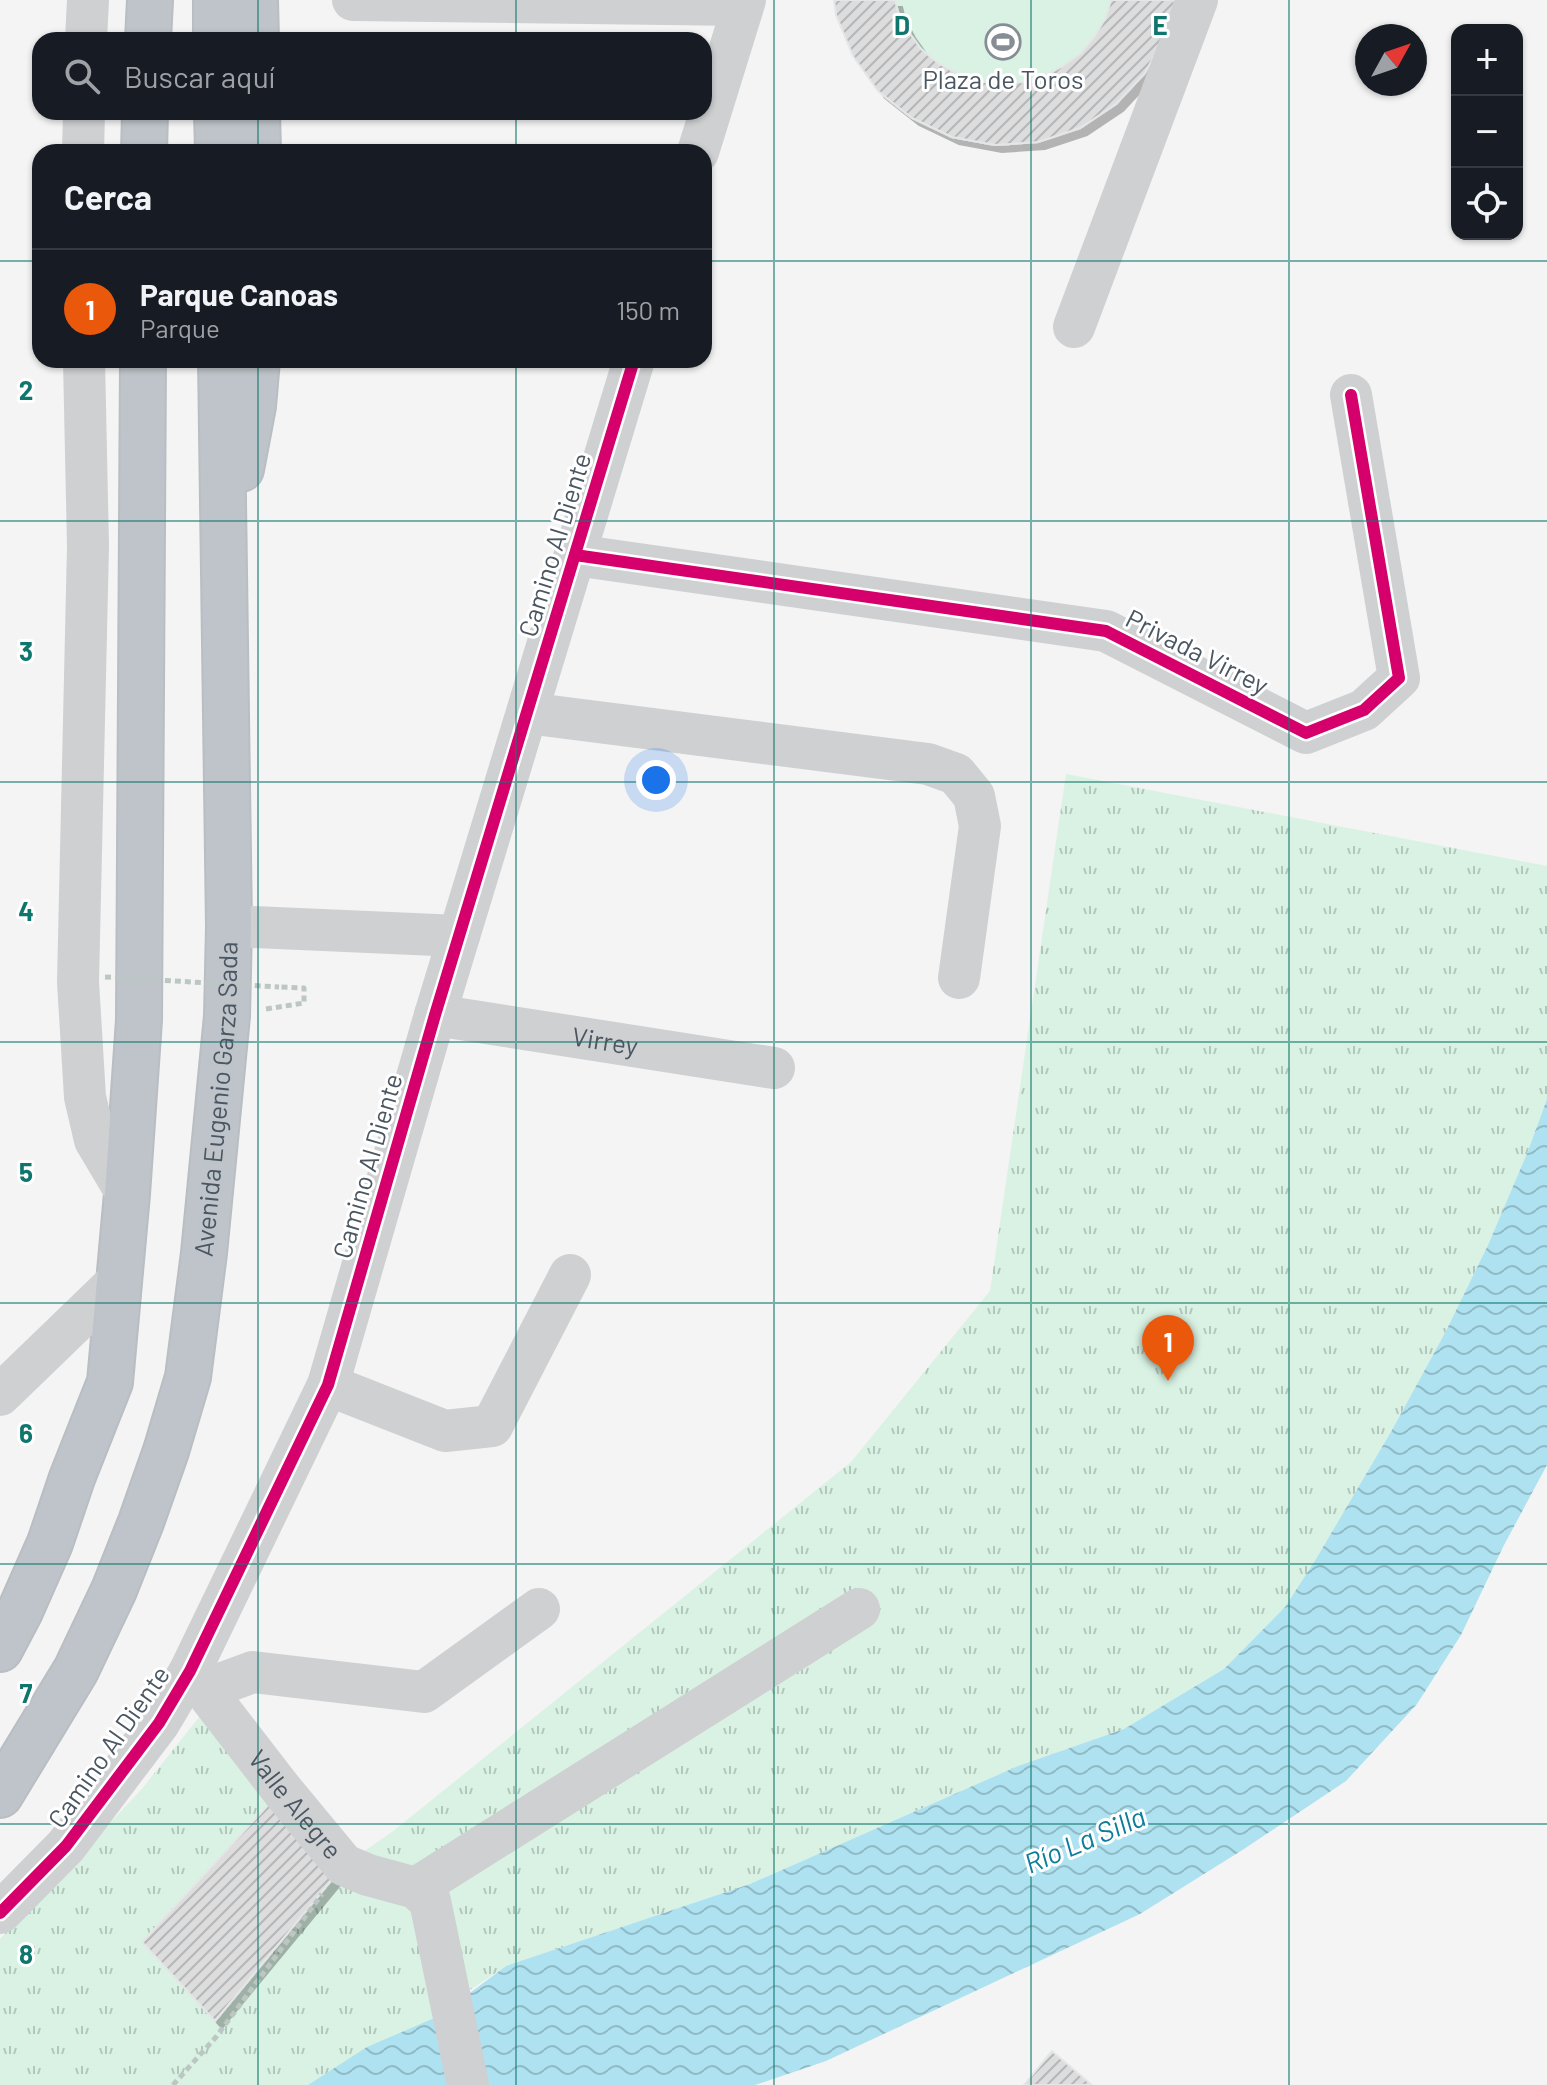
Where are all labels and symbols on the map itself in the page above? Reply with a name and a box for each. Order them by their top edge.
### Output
text: D [894,9,910,40]
text: E [1152,9,1168,40]
sports icon: Plaza de Toros [984,23,1022,61]
north arrow [1355,24,1427,96]
place label: Plaza de Toros [922,63,1084,94]
text: 2 [19,374,33,405]
street label: Camino Al Diente [511,449,596,640]
street label: Privada Virrey [1121,601,1274,700]
text: 3 [19,635,33,666]
your location [636,760,676,800]
text: 4 [18,895,34,926]
street label: Avenida Eugenio Garza Sada [187,941,243,1258]
street label: Virrey [570,1020,640,1061]
street label: Camino Al Diente [325,1070,408,1262]
text: 5 [19,1156,33,1187]
pin: 1 [1142,1315,1194,1381]
text: 6 [19,1417,33,1448]
street label: Camino Al Diente [40,1659,175,1833]
text: 7 [20,1677,33,1708]
street label: Valle Alegre [243,1743,349,1865]
water label: Río La Silla [1019,1798,1150,1880]
text: 8 [19,1938,33,1969]

